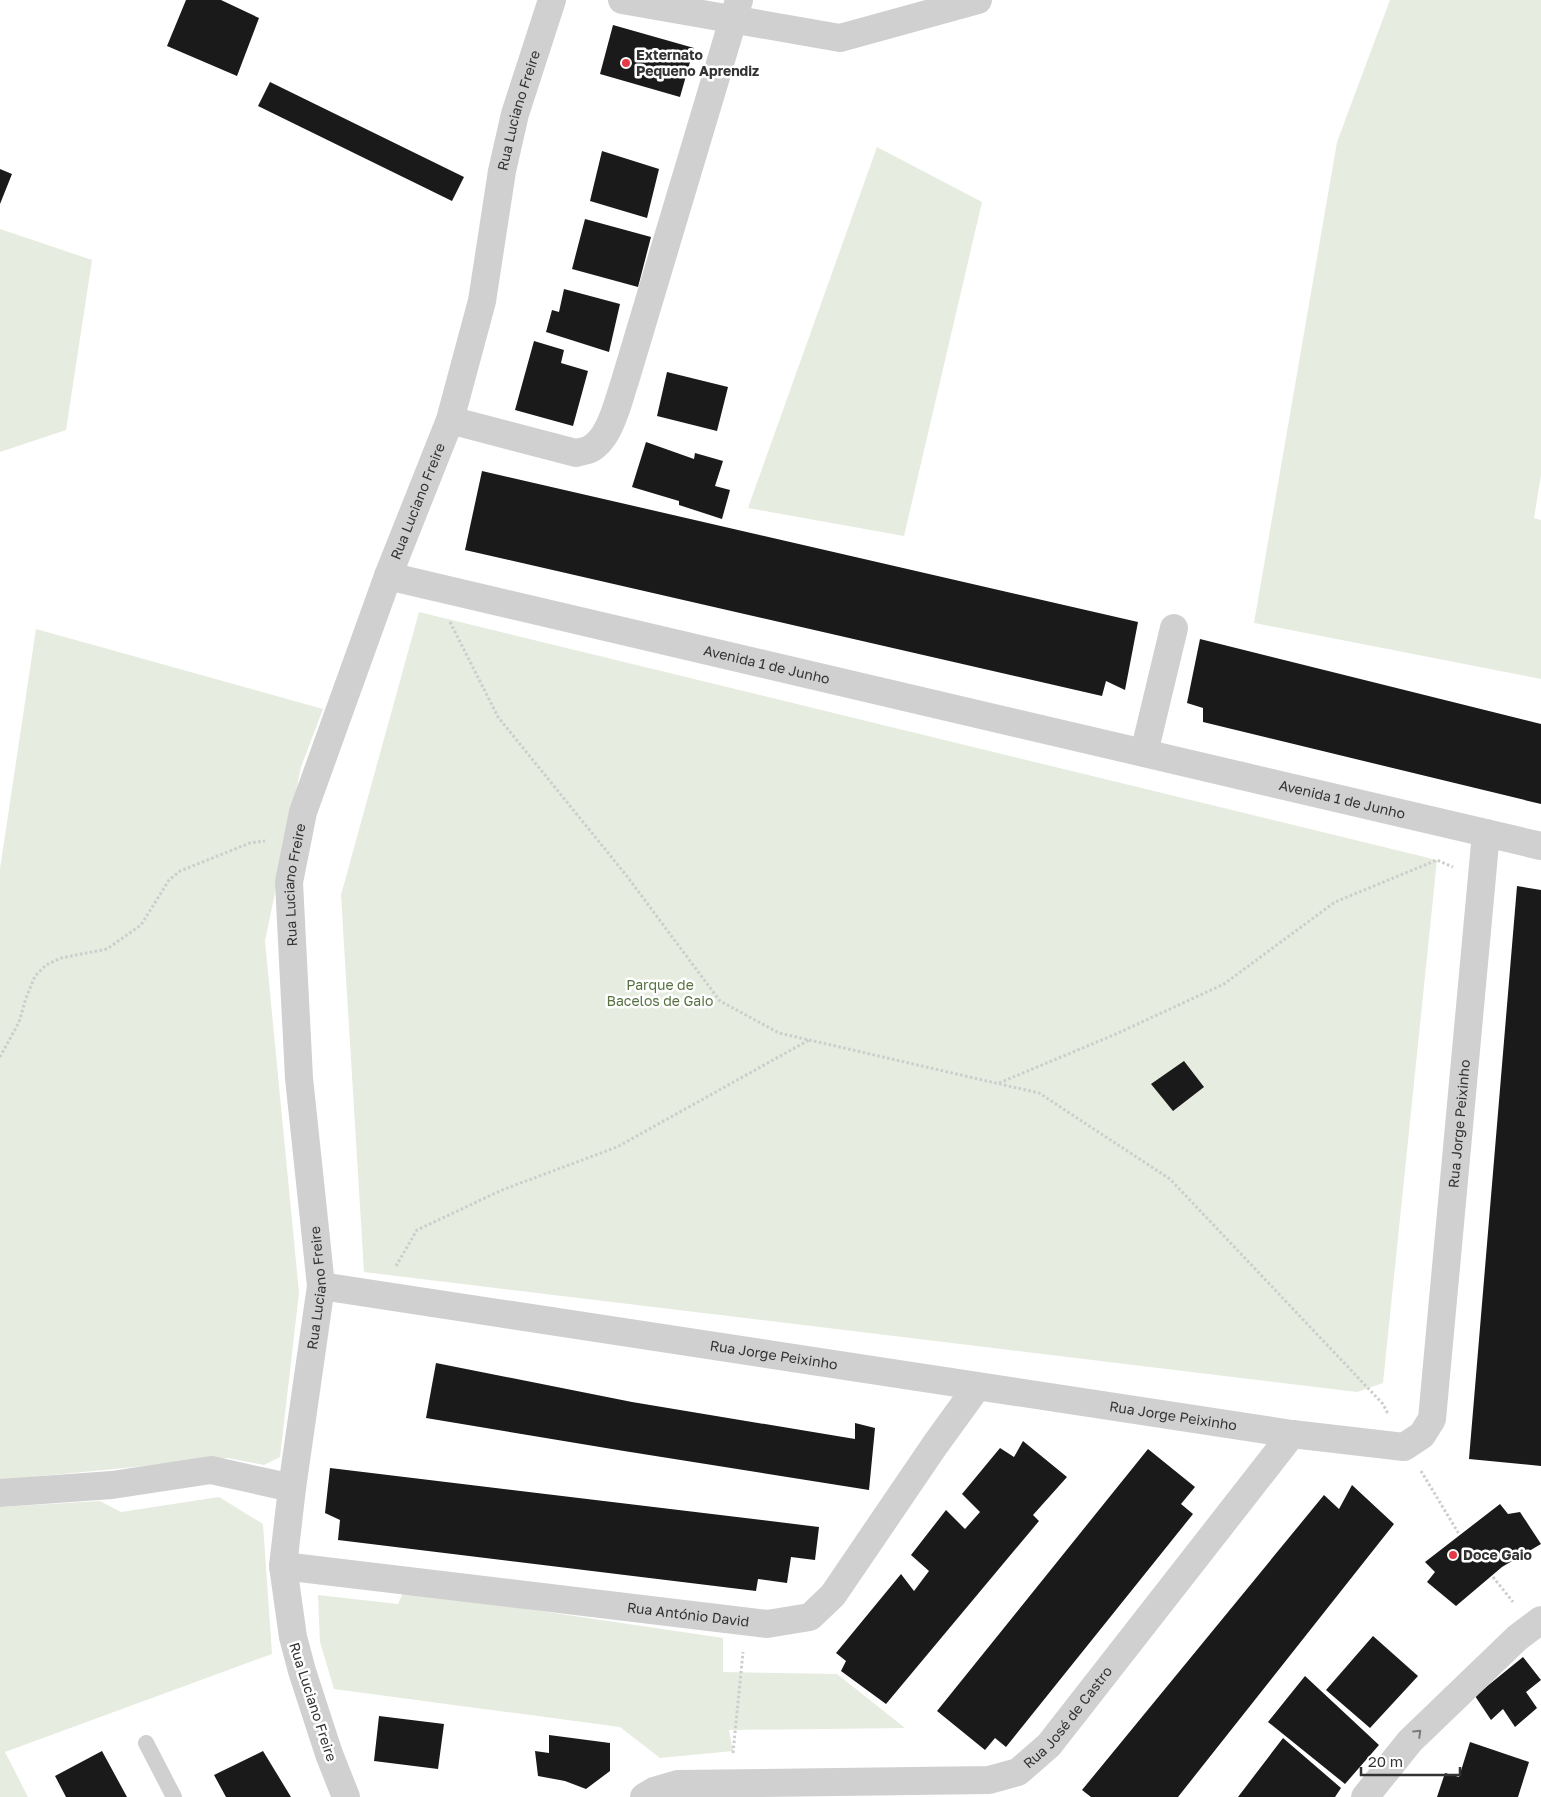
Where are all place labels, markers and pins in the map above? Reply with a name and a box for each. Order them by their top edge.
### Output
place label: Externato Pequeno Aprendiz [636,46,759,79]
marker: Externato Pequeno Aprendiz [620,57,632,69]
place label: Doce Gaio [1463,1546,1532,1563]
marker: Doce Gaio [1447,1549,1459,1561]

